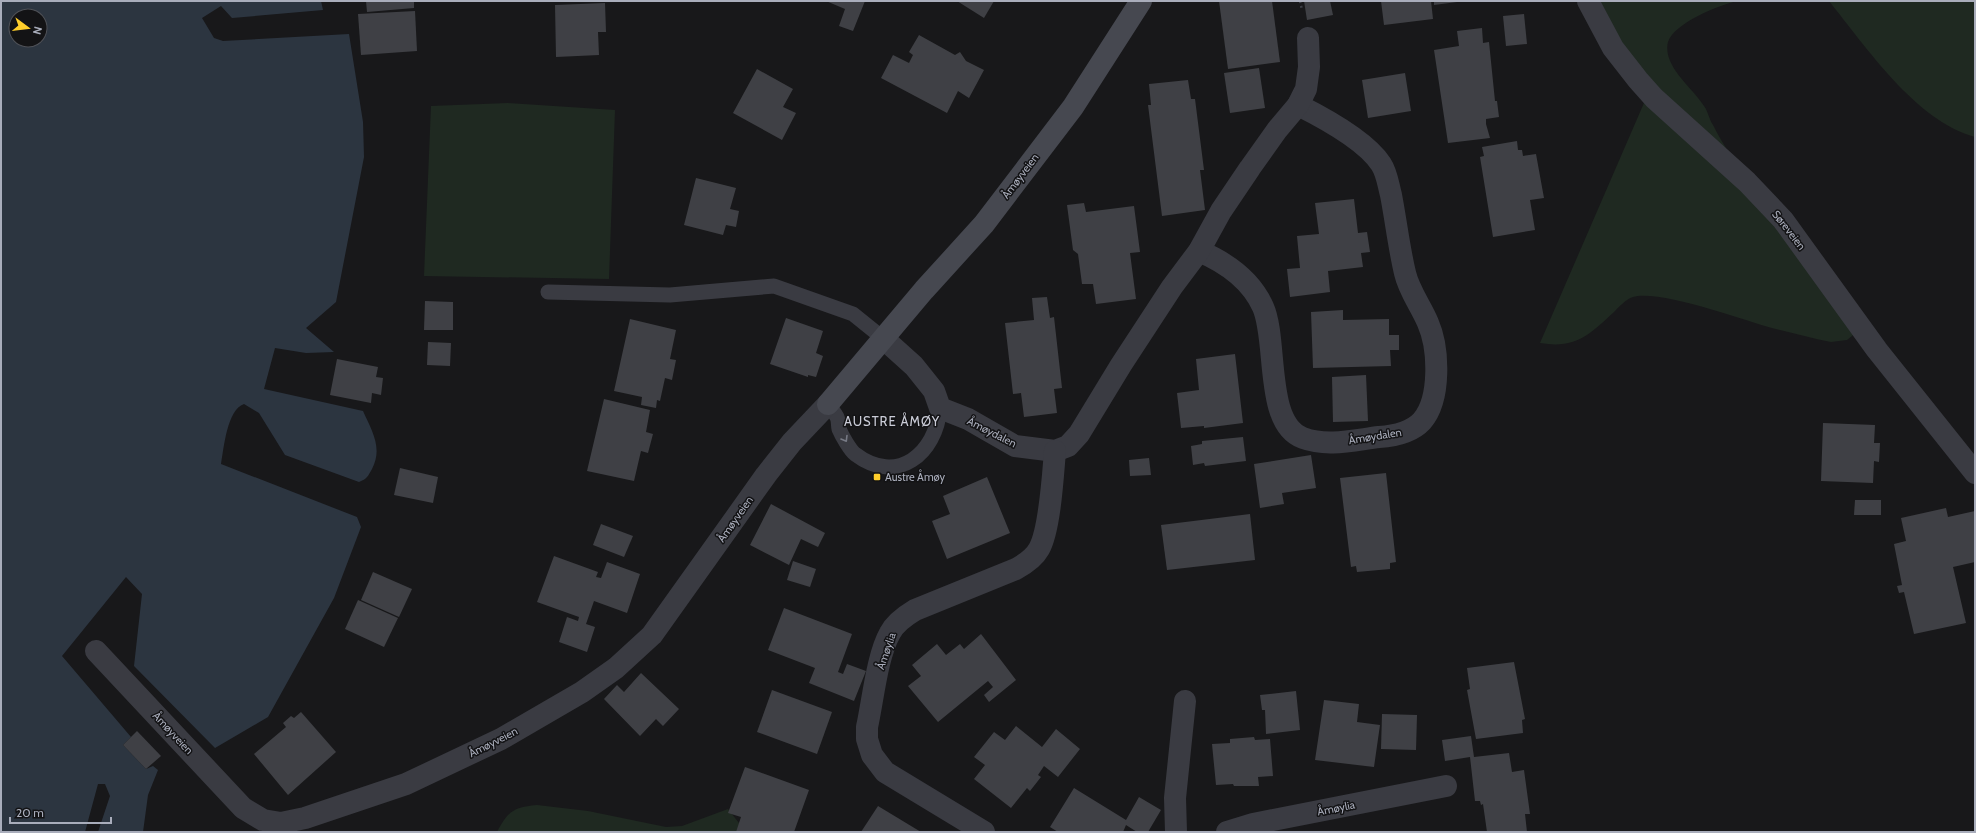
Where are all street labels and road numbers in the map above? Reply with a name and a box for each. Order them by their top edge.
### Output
street label: Åmøyveien [998,150,1042,201]
street label: Søreveien [1769,207,1809,253]
street label: Åmøydalen [965,413,1019,450]
street label: Åmøydalen [1347,424,1403,447]
street label: Åmøyveien [713,493,756,545]
street label: Åmøylia [872,630,899,671]
street label: Åmøyveien [150,708,197,757]
street label: Åmøyveien [466,723,520,760]
street label: Åmøylia [1316,796,1357,819]

